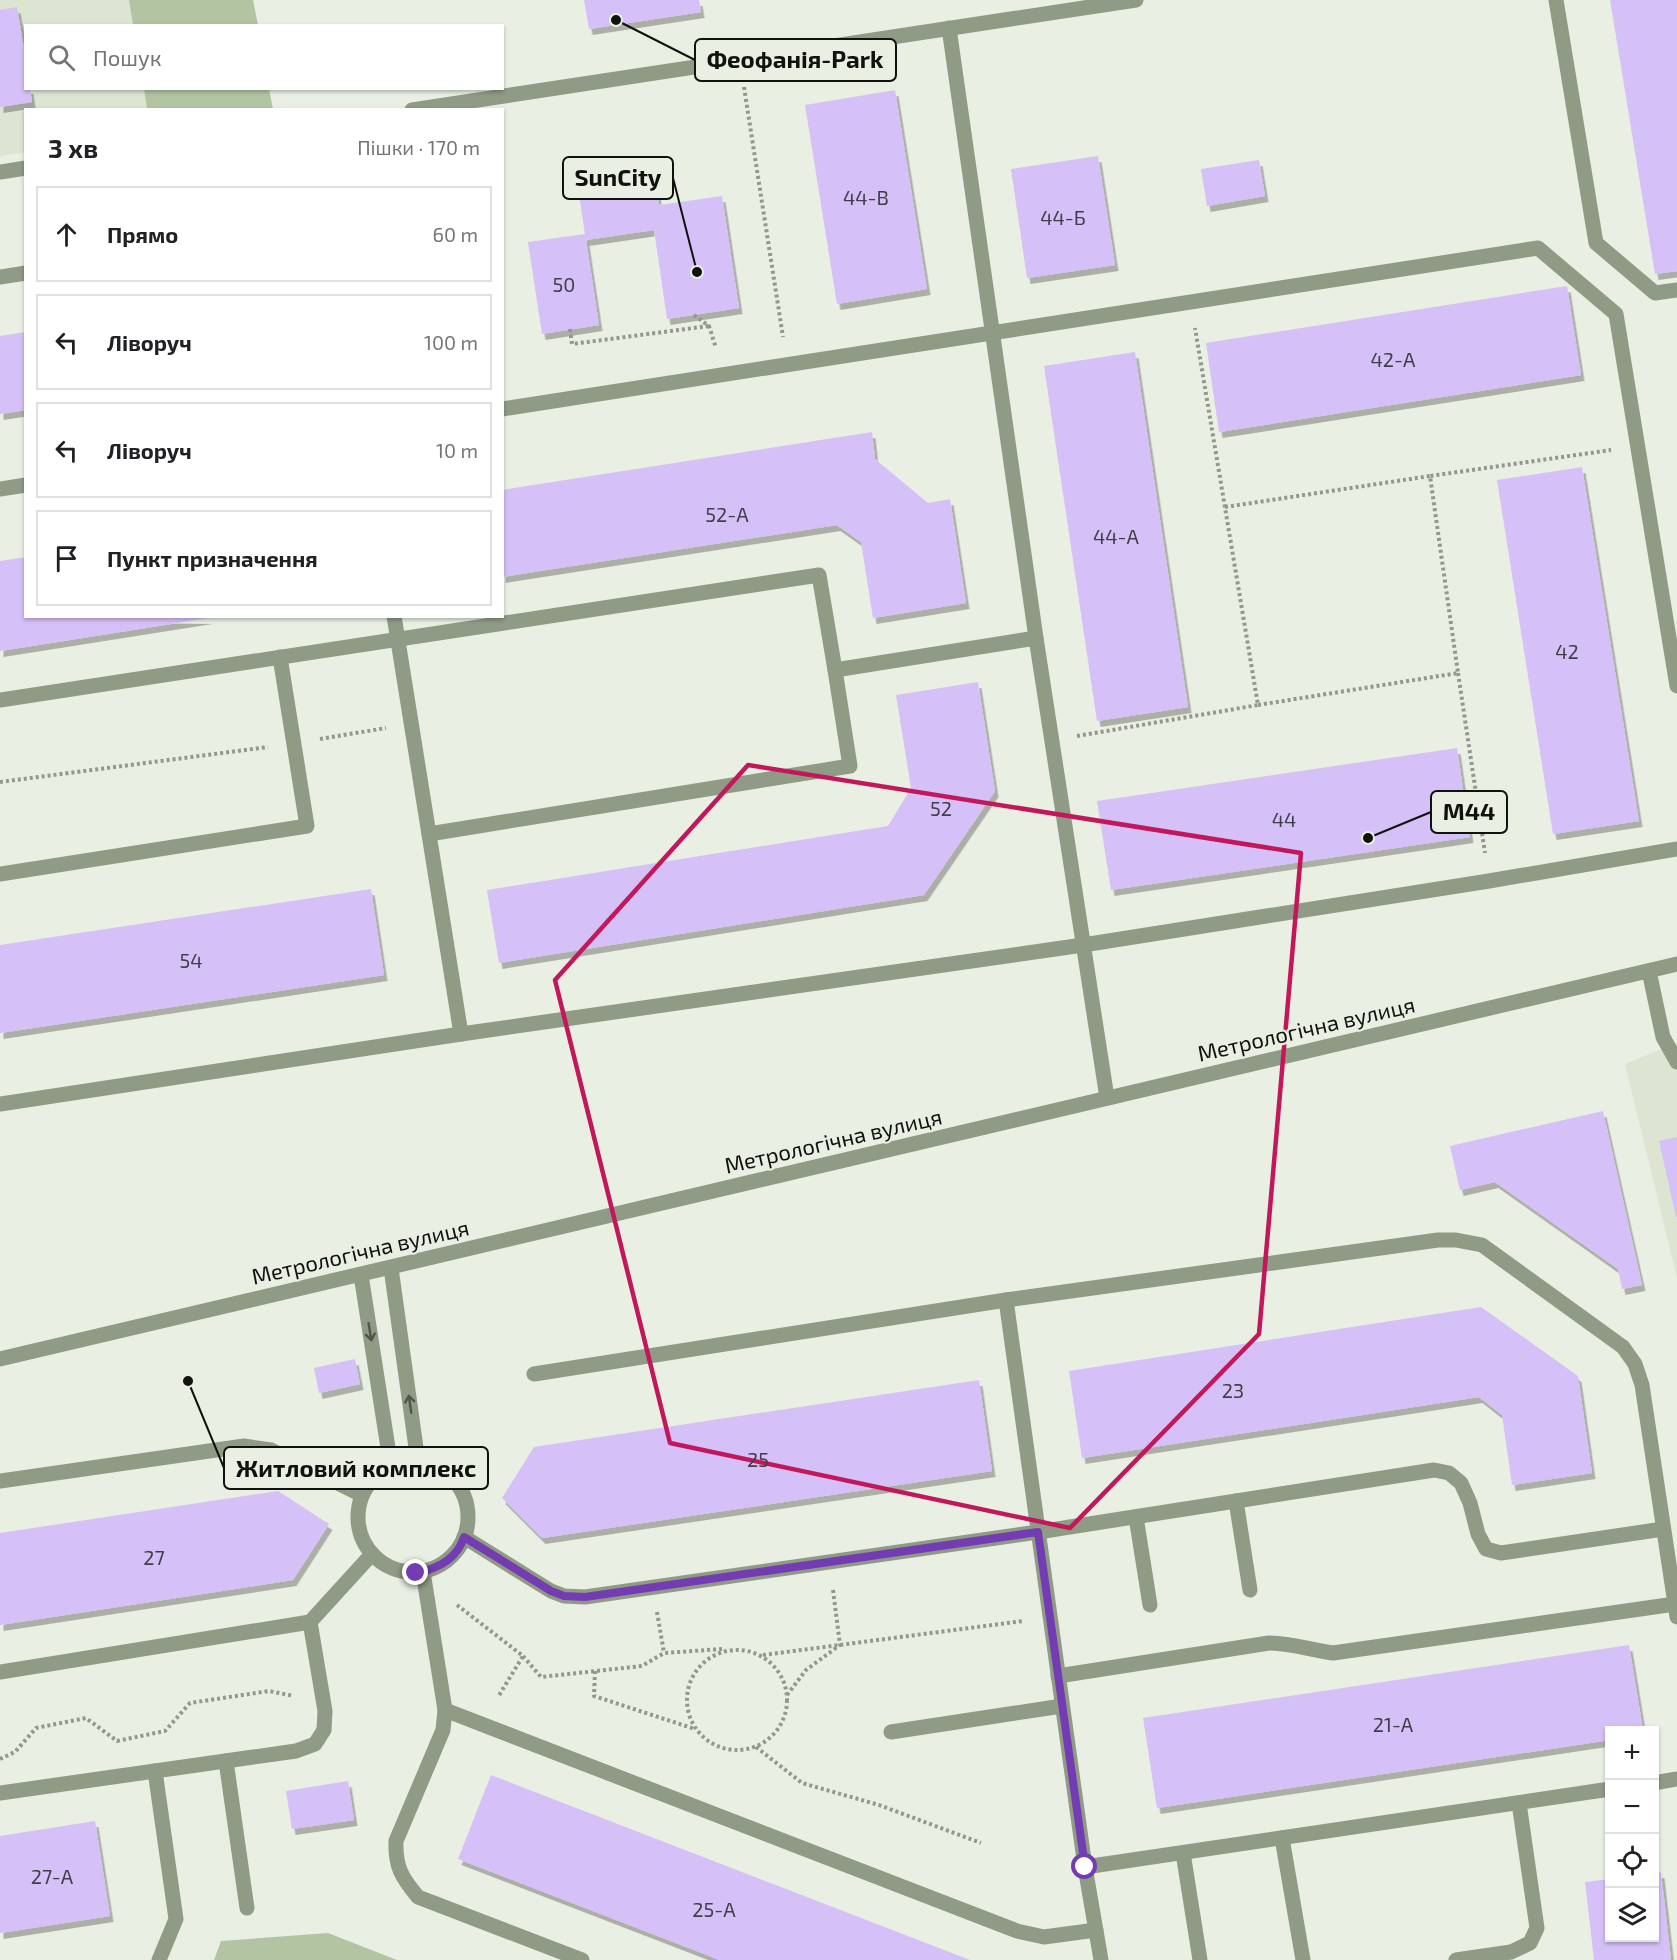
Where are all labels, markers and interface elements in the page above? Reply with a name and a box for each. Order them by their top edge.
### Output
search box [24,24,504,90]
callout: Феофанія-Park [695,39,896,81]
icon: search [45,41,78,74]
text: Пошук [93,44,162,70]
text: Феофанія-Park [707,44,884,73]
text: 3 хв [48,132,98,163]
text: Пішки · 170 m [357,135,480,159]
callout: SunCity [563,157,673,199]
text: SunCity [575,162,662,191]
house number: 44-В [843,185,889,209]
house number: 44-Б [1040,205,1086,229]
icon: ahead [50,218,83,251]
text: Прямо [107,221,178,247]
text: 60 m [433,222,478,246]
house number: 50 [553,272,575,296]
icon: left [50,326,83,359]
text: Ліворуч [107,329,192,355]
text: 100 m [424,330,478,354]
house number: 42-А [1371,347,1416,371]
icon: left [50,434,83,467]
text: Ліворуч [107,437,192,463]
text: 10 m [436,438,478,462]
house number: 52-А [705,502,749,526]
house number: 44-А [1093,524,1140,548]
icon: arrive [50,542,83,575]
text: Пункт призначення [107,545,318,571]
house number: 42 [1555,639,1579,663]
callout: M44 [1431,791,1507,833]
house number: 52 [930,796,952,820]
text: M44 [1443,796,1495,825]
house number: 44 [1272,807,1296,831]
house number: 54 [179,948,203,972]
street label: Метрологічна вулиця [1195,990,1417,1067]
street label: Метрологічна вулиця [722,1102,944,1179]
street label: Метрологічна вулиця [249,1213,471,1290]
one-way arrow [364,1322,375,1342]
house number: 23 [1222,1378,1244,1402]
one-way arrow [405,1394,416,1414]
callout: Житловий комплекс [224,1447,488,1489]
house number: 25 [747,1447,769,1471]
text: Житловий комплекс [236,1453,476,1482]
house number: 27 [143,1545,165,1569]
route end [402,1559,428,1585]
house number: 21-А [1373,1712,1414,1736]
map controls [1605,1726,1659,1942]
button: + [1605,1726,1659,1780]
button: − [1605,1780,1659,1834]
button: locate [1605,1834,1659,1888]
route start [1071,1853,1097,1879]
house number: 27-А [31,1864,74,1888]
button: layers [1605,1888,1659,1942]
house number: 25-А [692,1897,736,1921]

